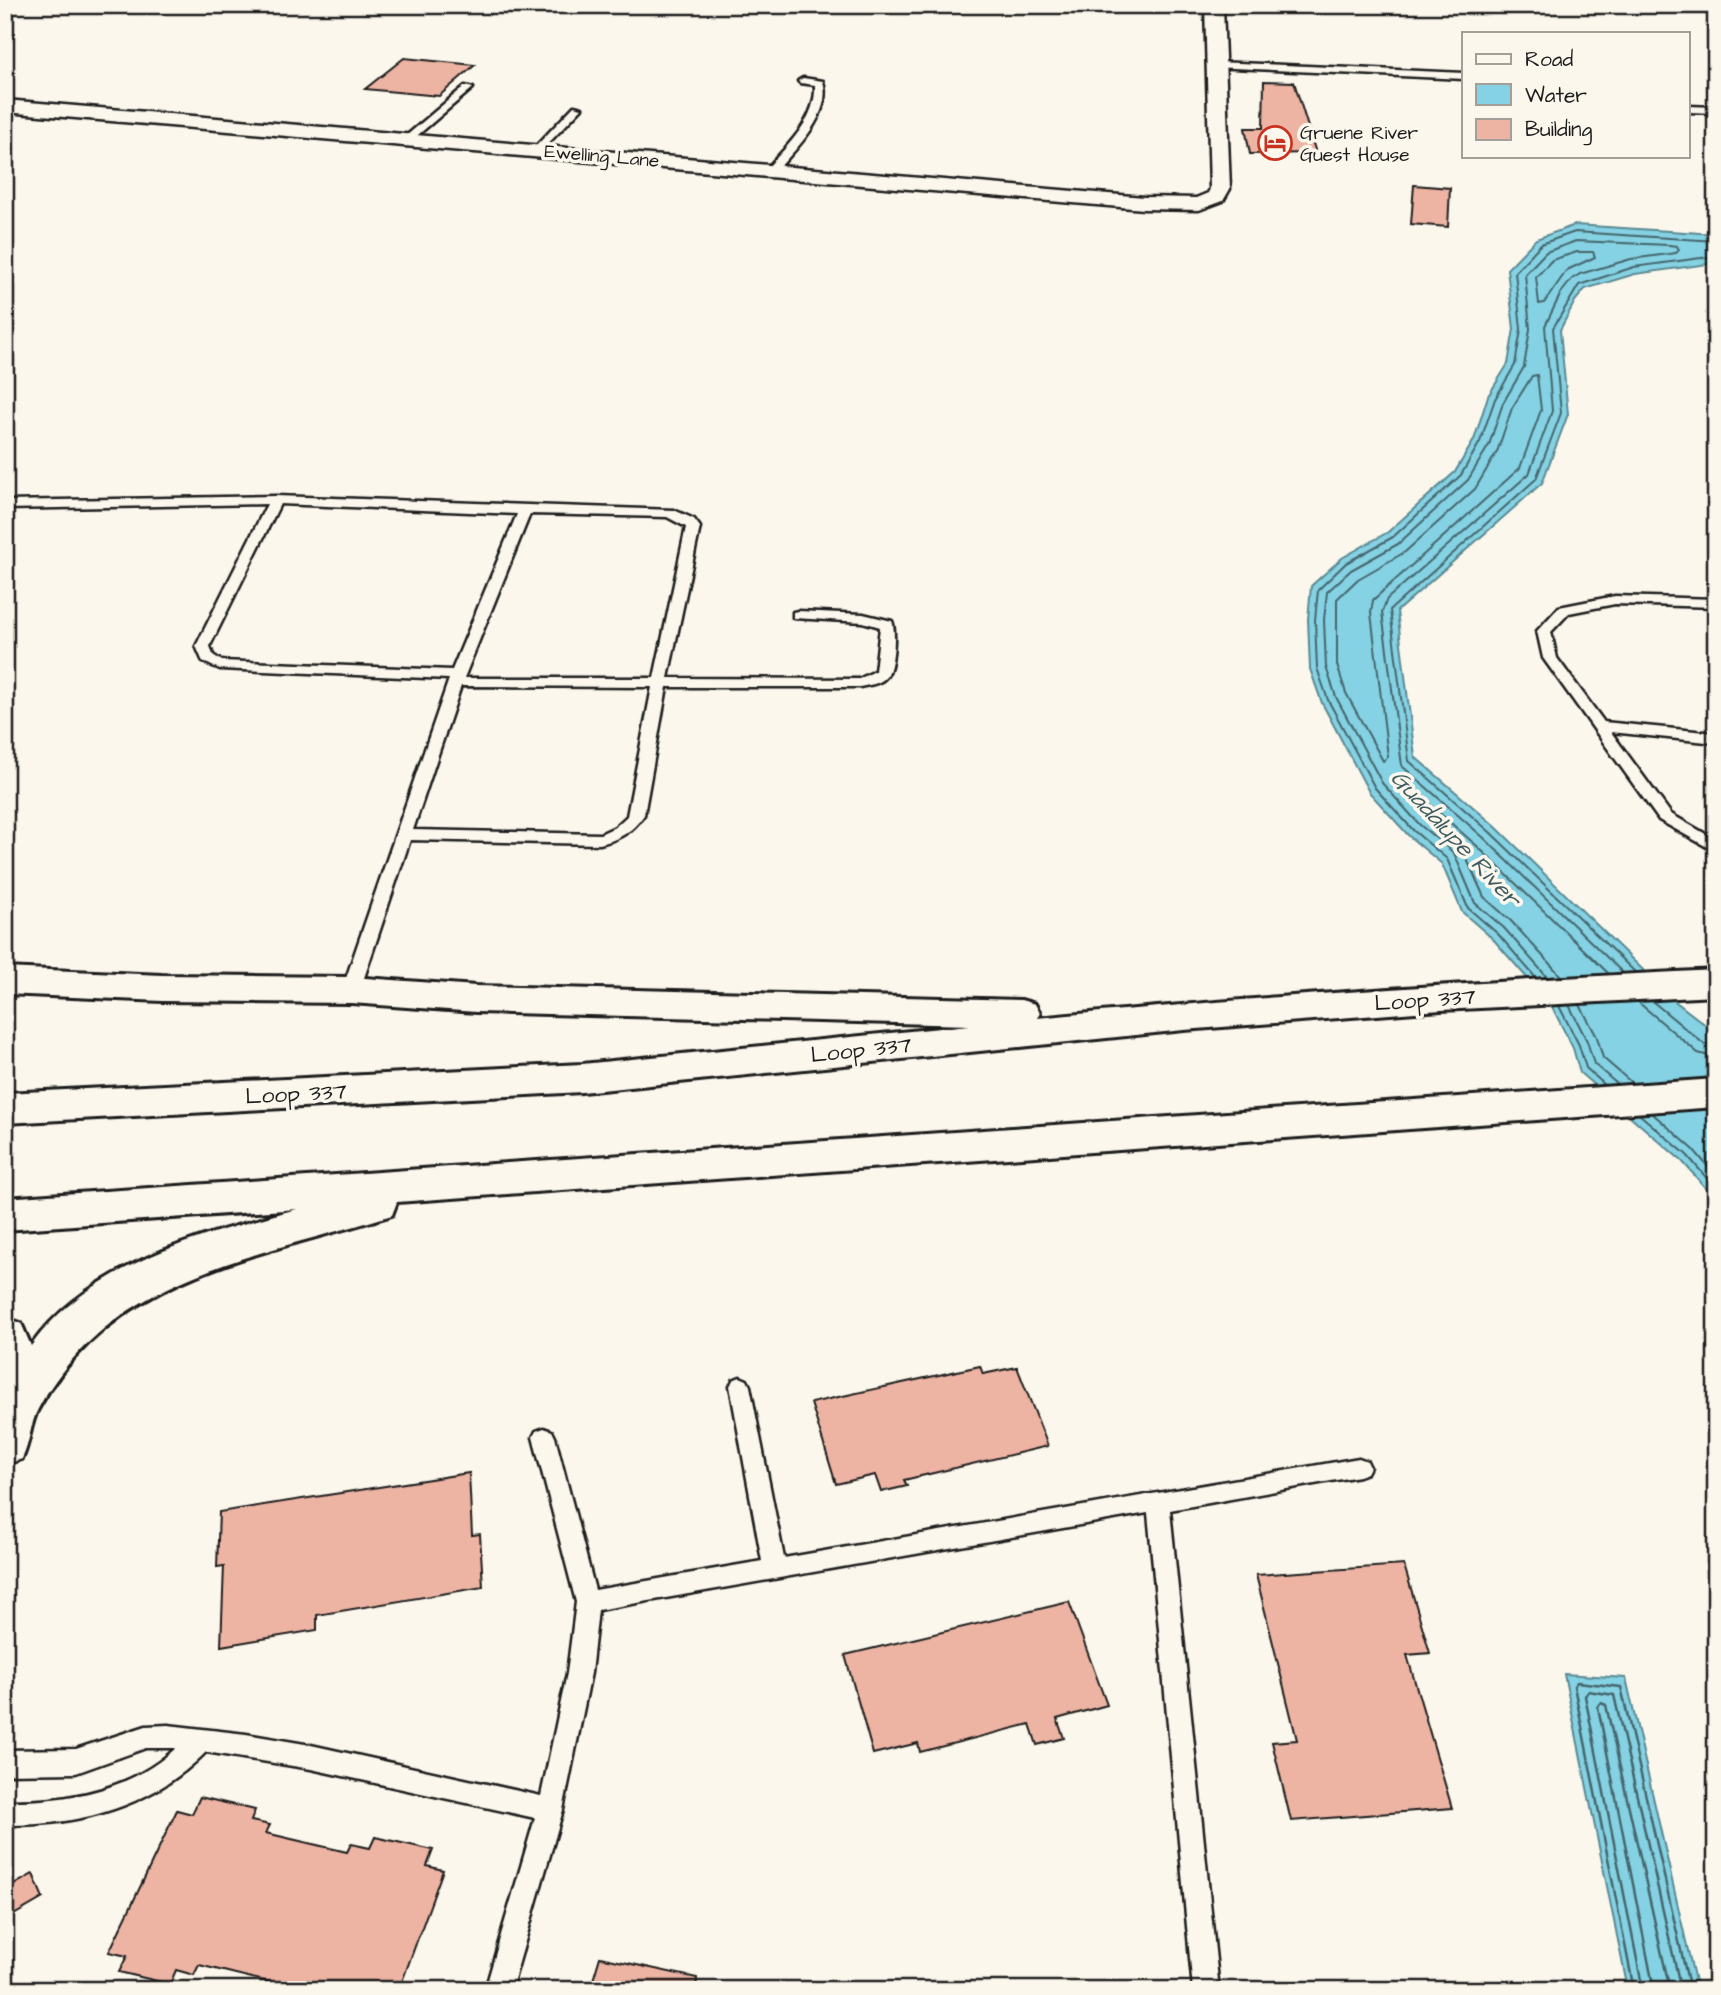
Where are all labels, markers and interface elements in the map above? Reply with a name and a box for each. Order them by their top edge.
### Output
legend [1462,32,1690,158]
text: Road [1525,45,1573,74]
text: Water [1525,81,1587,110]
text: Building [1525,115,1593,146]
place label: Gruene River Guest House [1300,120,1419,169]
hotel icon: Gruene River Guest House [1256,124,1294,162]
street label: Ewelling Lane [543,138,660,176]
water label: Guadalupe River [1383,762,1530,917]
street label: Loop 337 [1373,981,1477,1019]
street label: Loop 337 [809,1029,913,1071]
street label: Loop 337 [245,1075,348,1113]

